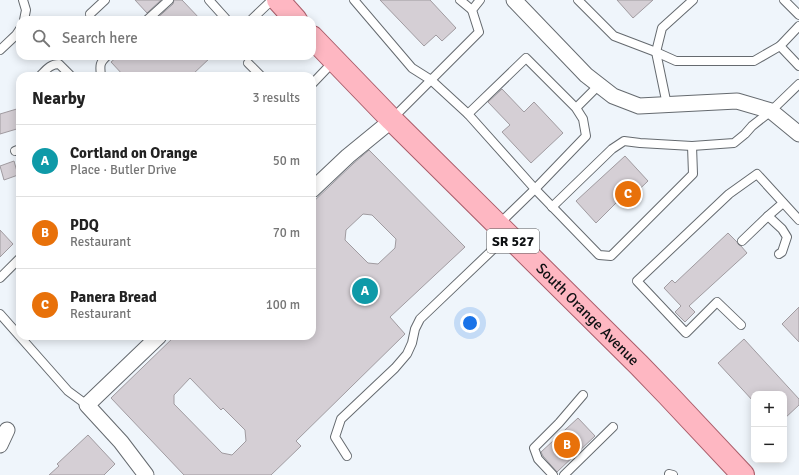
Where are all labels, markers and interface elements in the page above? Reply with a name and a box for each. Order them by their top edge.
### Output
search box [16,16,316,60]
icon: search [30,27,52,49]
text: Search here [62,29,138,47]
text: Nearby [32,88,85,109]
text: 3 results [252,90,300,106]
text: Cortland on Orange [70,144,198,162]
text: A [41,153,49,169]
text: 50 m [273,153,300,169]
text: Place · Butler Drive [70,162,176,178]
pin: C [615,179,641,209]
text: PDQ [70,216,99,234]
text: B [41,225,49,241]
text: 70 m [273,225,300,241]
road number: SR 527 [487,229,539,253]
text: Restaurant [70,234,131,250]
street label: South Orange Avenue [532,259,643,369]
pin: A [352,276,378,306]
text: Panera Bread [70,288,157,306]
text: C [41,297,49,313]
text: 100 m [266,297,300,313]
text: Restaurant [70,306,131,322]
your location [460,313,480,333]
map controls [751,391,787,463]
button: + [751,391,787,427]
button: − [751,427,787,463]
pin: B [554,430,580,460]

